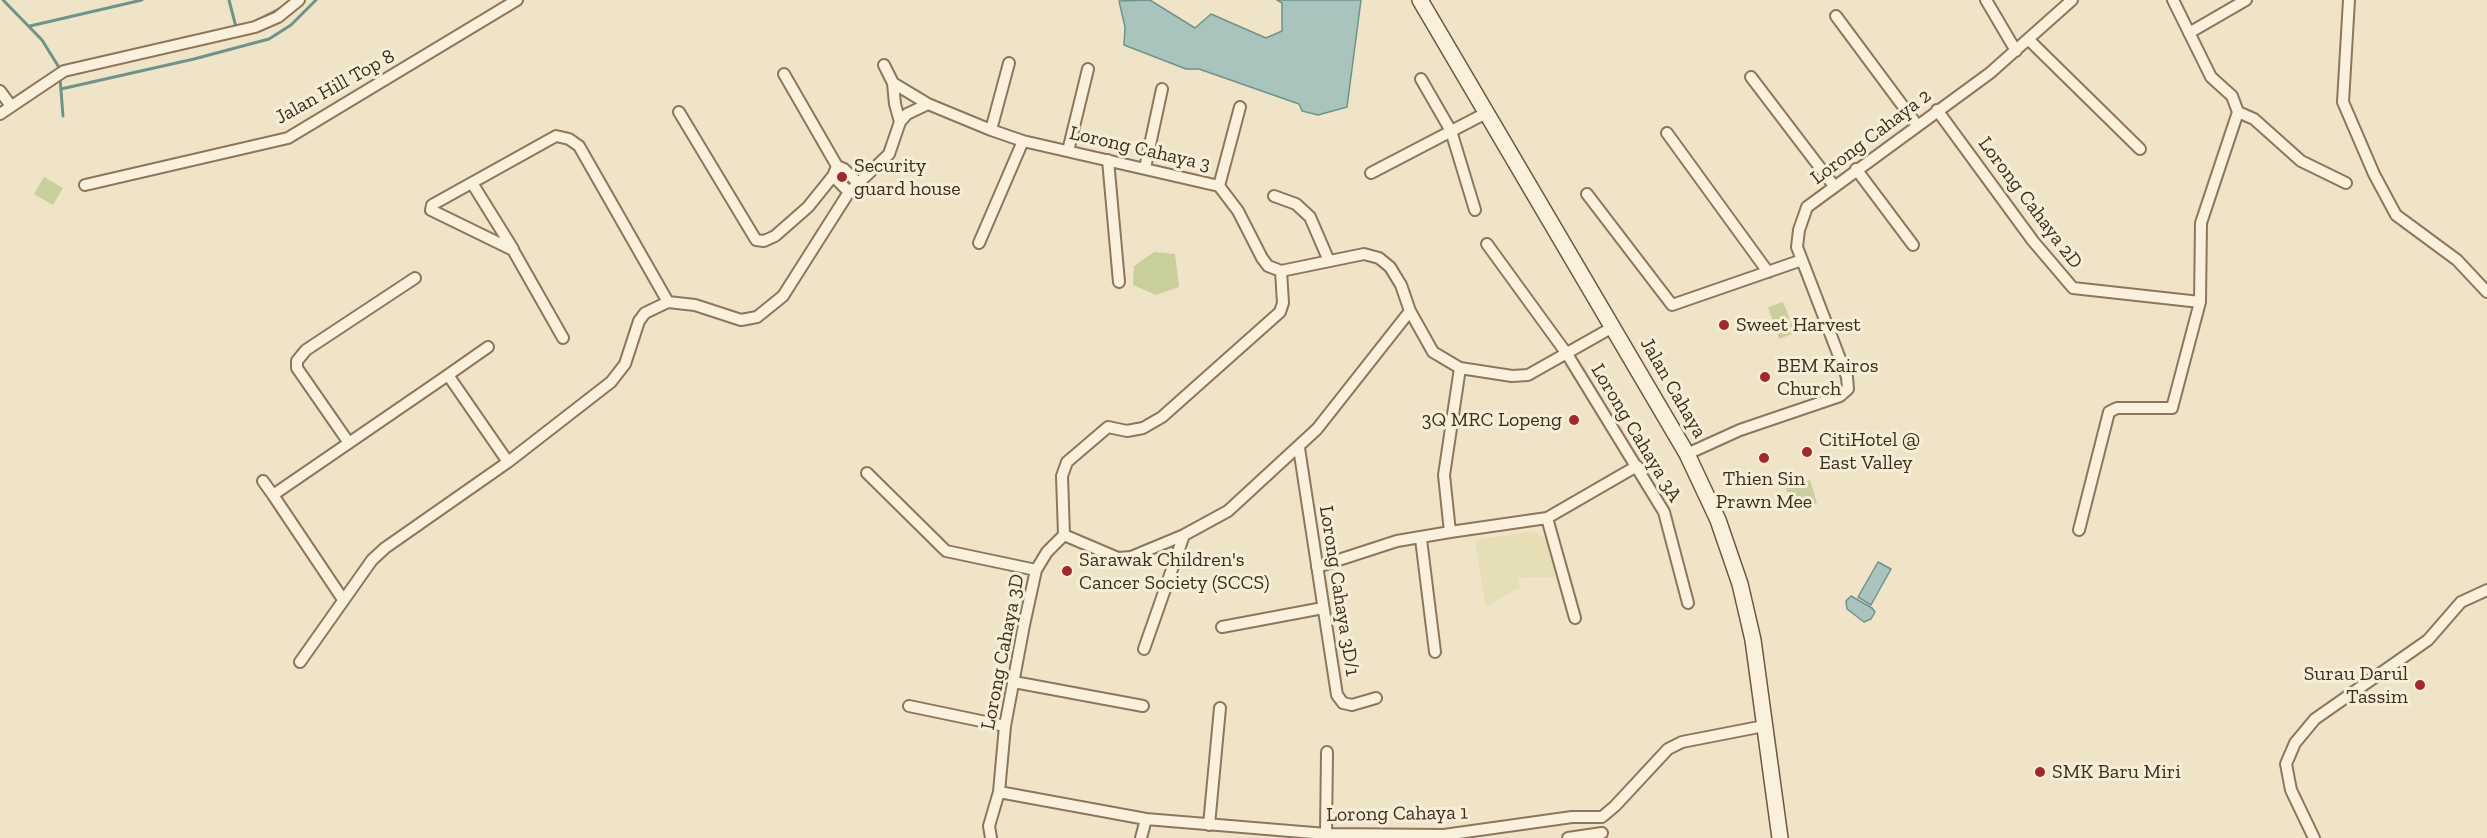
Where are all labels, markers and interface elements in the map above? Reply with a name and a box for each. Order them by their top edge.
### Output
street label: Jalan Hill Top 8 [271,44,399,130]
street label: Lorong Cahaya 2 [1806,84,1936,190]
street label: Lorong Cahaya 3 [1067,121,1213,177]
street label: Lorong Cahaya 2D [1973,132,2087,274]
place label: Security guard house [854,154,961,201]
marker: Security guard house [835,170,849,184]
place label: Sweet Harvest [1736,313,1861,337]
marker: Sweet Harvest [1717,318,1731,332]
street label: Jalan Cahaya [1635,333,1711,443]
place label: BEM Kairos Church [1777,354,1879,401]
street label: Lorong Cahaya 3A [1585,360,1687,506]
marker: BEM Kairos Church [1758,370,1772,384]
place label: 3Q MRC Lopeng [1422,408,1562,432]
marker: 3Q MRC Lopeng [1567,413,1581,427]
place label: CitiHotel @ East Valley [1819,428,1920,475]
marker: CitiHotel @ East Valley [1800,445,1814,459]
marker: Thien Sin Prawn Mee [1757,451,1771,465]
place label: Thien Sin Prawn Mee [1716,467,1812,514]
street label: Lorong Cahaya 3D/1 [1314,504,1364,678]
place label: Sarawak Children's Cancer Society (SCCS) [1079,548,1269,595]
marker: Sarawak Children's Cancer Society (SCCS) [1060,564,1074,578]
street label: Lorong Cahaya 3D [976,572,1030,732]
place label: Surau Darul Tassim [2304,662,2408,709]
marker: Surau Darul Tassim [2413,678,2427,692]
place label: SMK Baru Miri [2052,760,2181,784]
marker: SMK Baru Miri [2033,765,2047,779]
street label: Lorong Cahaya 1 [1326,801,1468,827]

